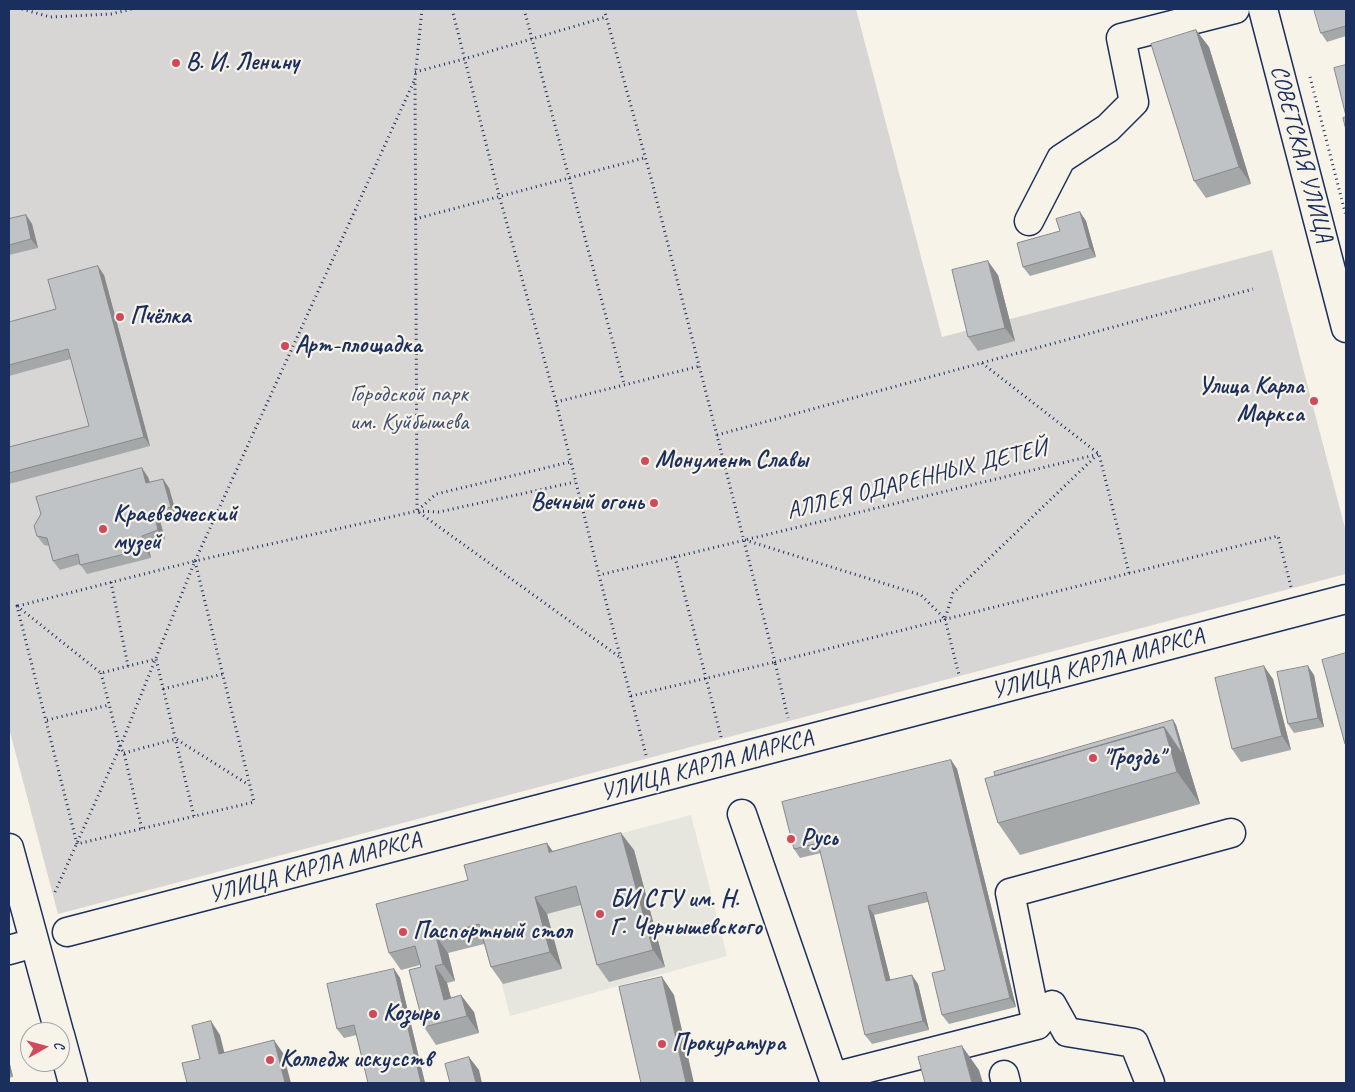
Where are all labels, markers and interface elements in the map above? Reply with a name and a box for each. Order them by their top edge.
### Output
place label: В. И. Ленину [186,49,299,77]
marker: В. И. Ленину [170,57,182,69]
street label: СОВЕТСКАЯ УЛИЦА [1263,62,1339,246]
place label: Пчёлка [130,303,190,331]
marker: Пчёлка [114,311,126,323]
place label: Арт-площадка [295,332,422,360]
marker: Арт-площадка [279,340,291,352]
place label: Улица Карла Маркса [1198,373,1304,429]
park label: Городской парк им. Куйбышева [350,381,468,437]
marker: Улица Карла Маркса [1308,395,1320,407]
street label: АЛЛЕЯ ОДАРЕННЫХ ДЕТЕЙ [784,434,1050,526]
place label: Монумент Славы [655,447,808,475]
marker: Монумент Славы [639,455,651,467]
place label: Вечный огонь [531,489,644,517]
marker: Вечный огонь [648,497,660,509]
place label: Краеведческий музей [113,501,237,557]
marker: Краеведческий музей [97,523,109,535]
street label: УЛИЦА КАРЛА МАРКСА [989,622,1207,706]
street label: УЛИЦА КАРЛА МАРКСА [598,724,816,808]
place label: "Гроздь" [1103,744,1164,772]
marker: "Гроздь" [1087,752,1099,764]
place label: Русь [801,825,837,853]
street label: УЛИЦА КАРЛА МАРКСА [206,826,424,910]
marker: Русь [785,833,797,845]
place label: БИ СГУ им. Н. Г. Чернышевского [610,886,762,942]
marker: БИ СГУ им. Н. Г. Чернышевского [594,908,606,920]
place label: Паспортный стол [413,918,572,946]
marker: Паспортный стол [397,926,409,938]
place label: Козырь [383,1000,439,1028]
marker: Козырь [367,1008,379,1020]
north arrow [20,1022,70,1072]
place label: Прокуратура [672,1030,785,1058]
marker: Прокуратура [656,1038,668,1050]
text: С [51,1041,68,1050]
place label: Колледж искусств [280,1046,432,1074]
marker: Колледж искусств [264,1054,276,1066]

